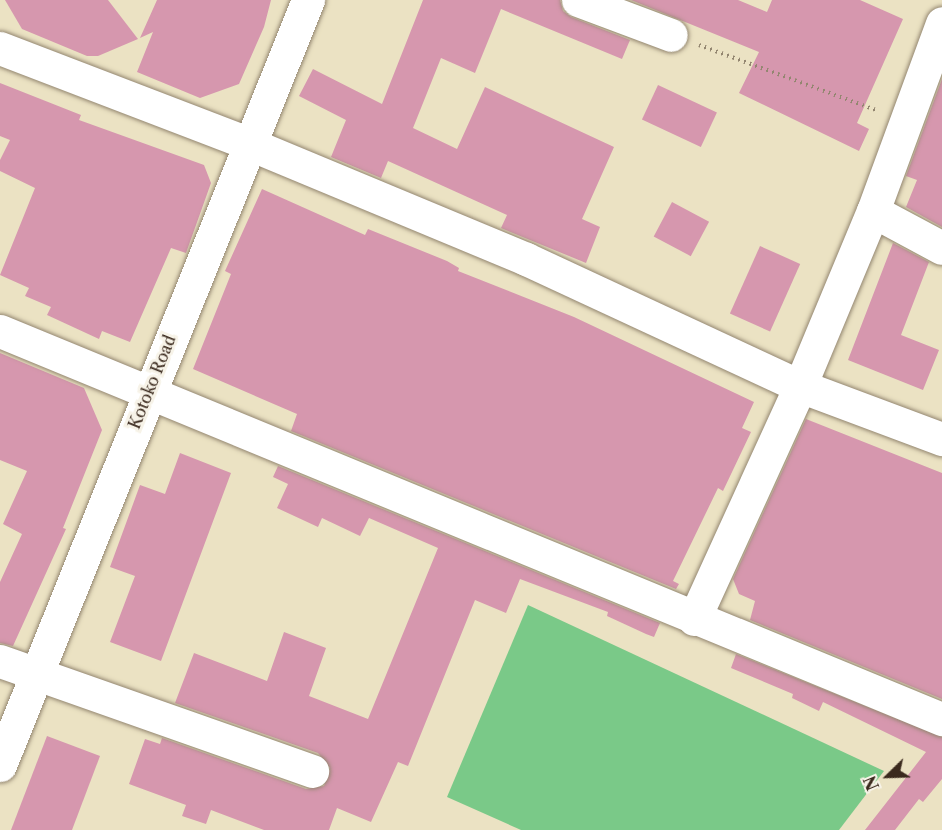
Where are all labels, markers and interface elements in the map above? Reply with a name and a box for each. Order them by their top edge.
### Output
street label: Kotoko Road [124,332,180,432]
north arrow [858,746,918,806]
text: N [860,773,883,793]

